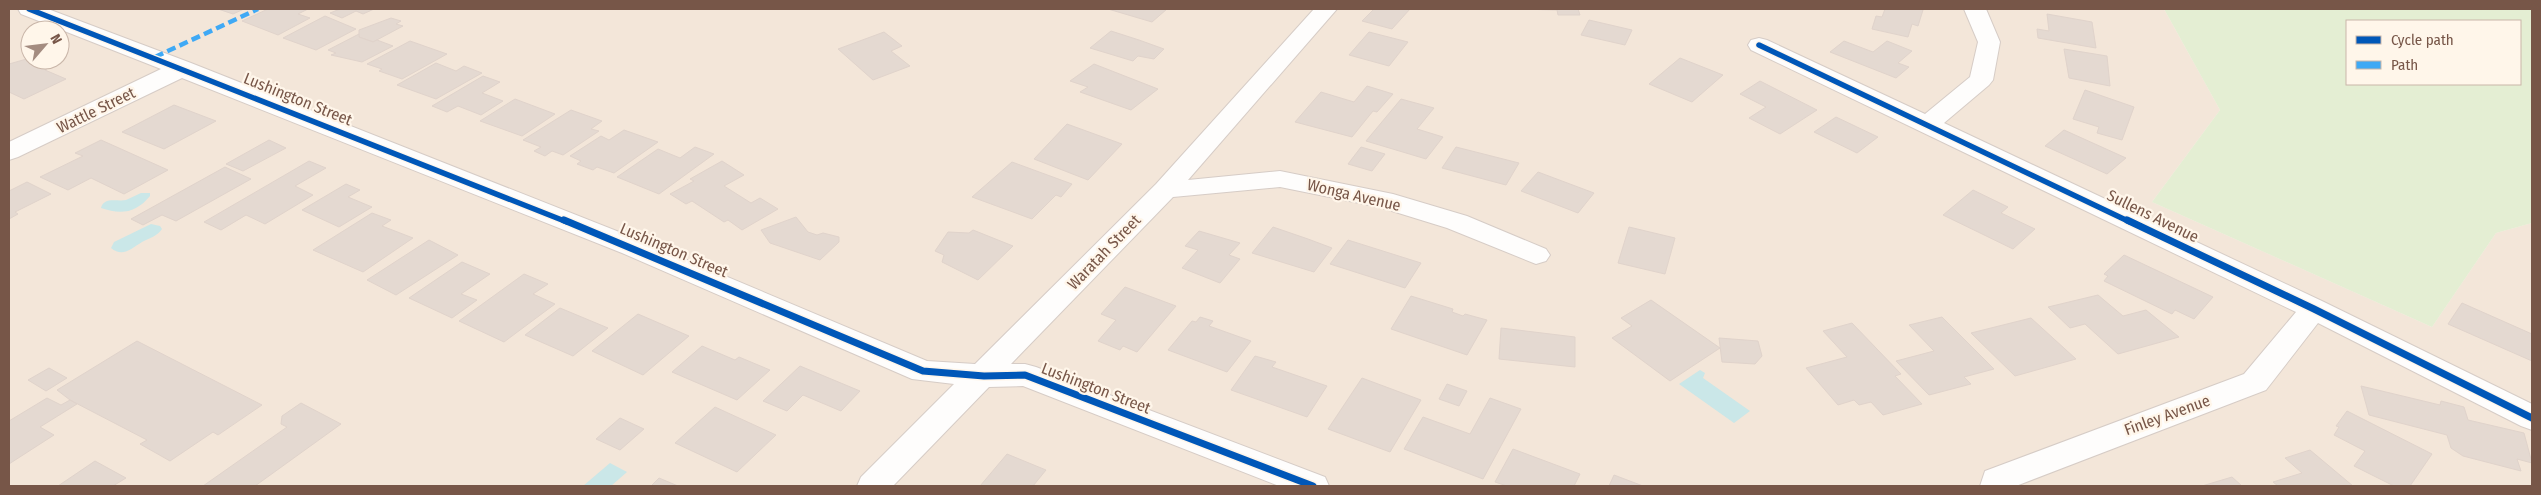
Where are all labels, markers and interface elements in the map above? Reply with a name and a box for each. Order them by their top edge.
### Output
north arrow [20,20,70,70]
legend [2346,20,2521,85]
text: N [47,31,66,47]
text: Cycle path [2391,31,2454,49]
text: Path [2391,56,2418,74]
street label: Lushington Street [241,69,356,130]
street label: Wattle Street [54,83,139,137]
street label: Wonga Avenue [1305,175,1403,215]
street label: Sullens Avenue [2104,186,2202,246]
street label: Waratah Street [1064,210,1145,293]
street label: Lushington Street [617,219,732,282]
street label: Lushington Street [1039,358,1154,418]
street label: Finley Avenue [2122,391,2213,439]

